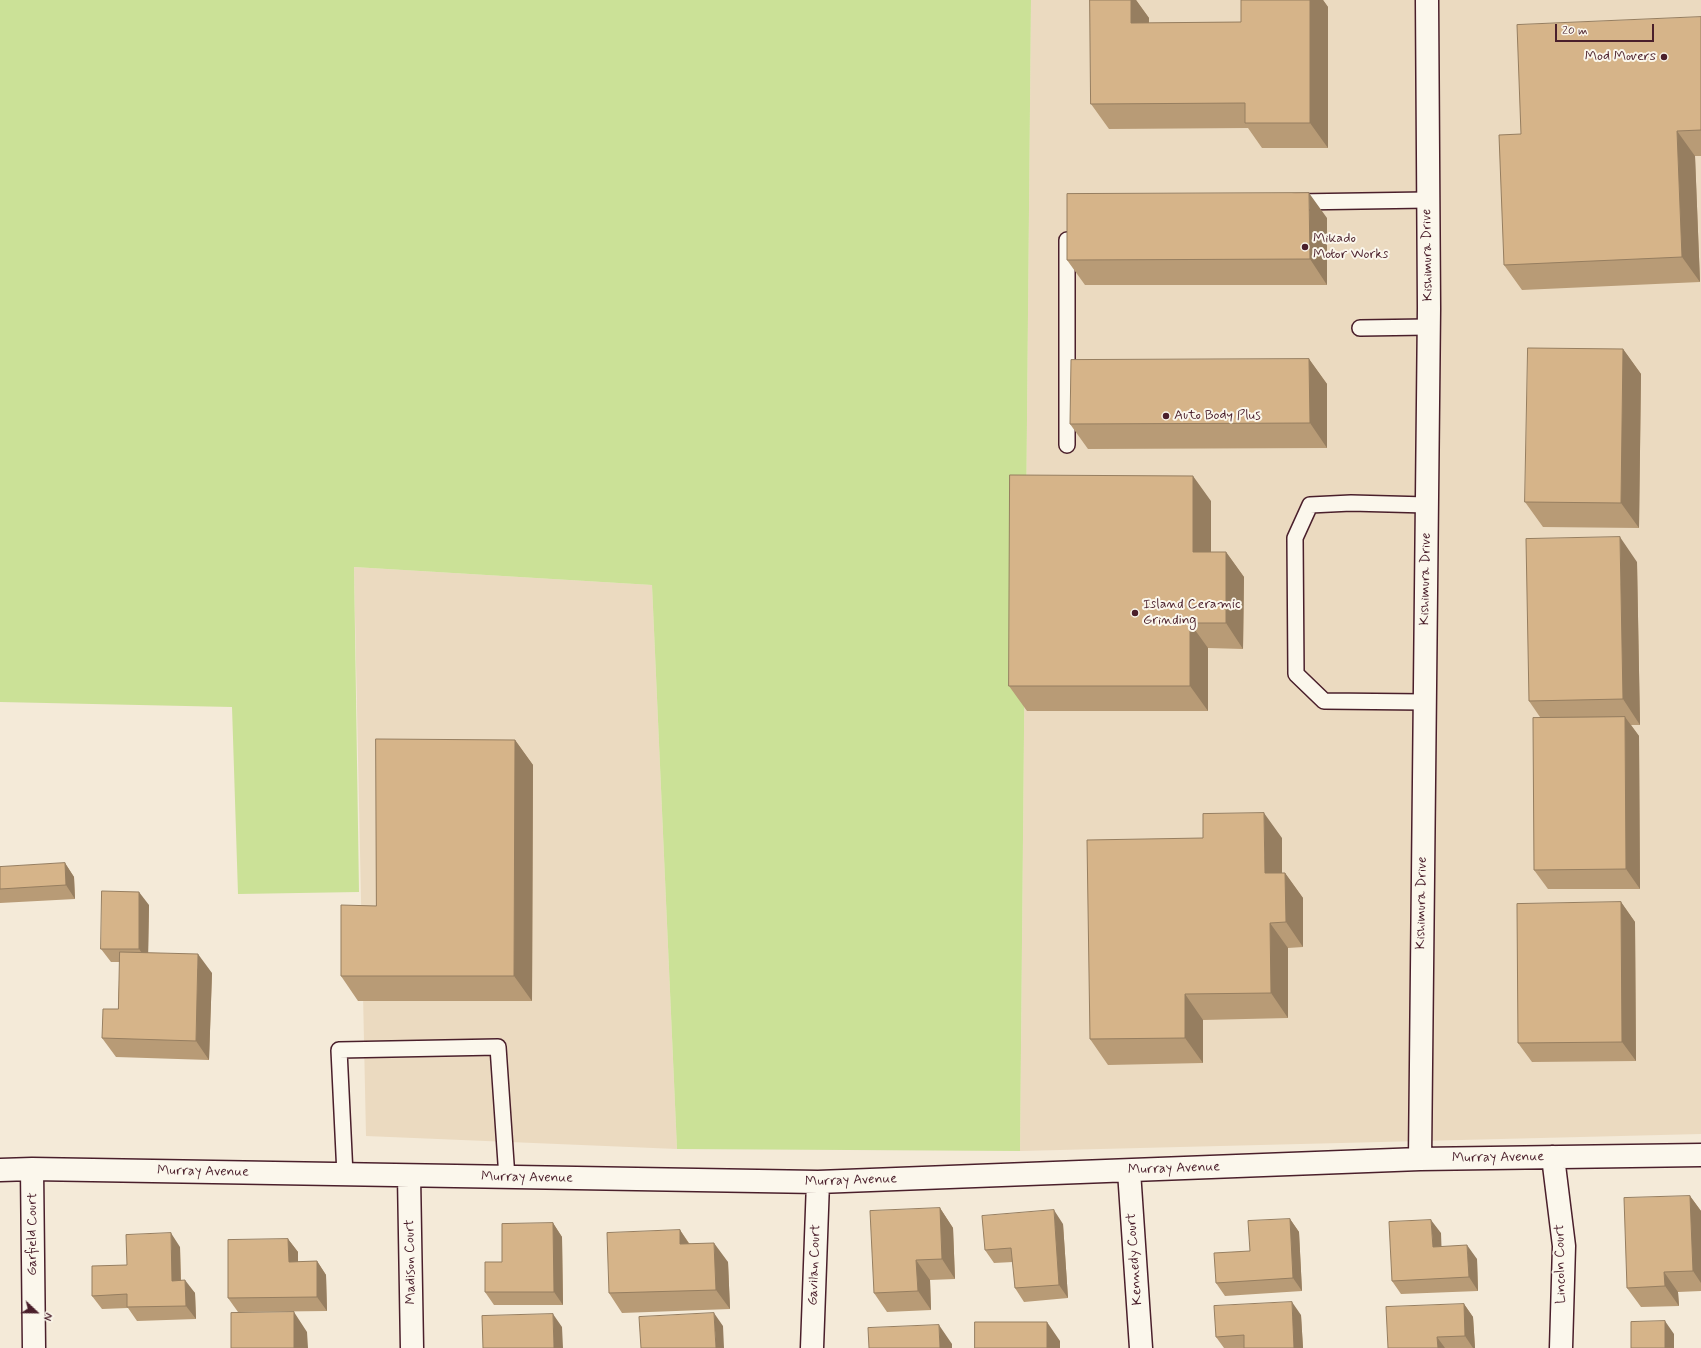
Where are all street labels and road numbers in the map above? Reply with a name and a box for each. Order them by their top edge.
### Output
street label: Kishimura Drive [1419,209,1437,301]
street label: Kishimura Drive [1417,533,1435,625]
street label: Kishimura Drive [1413,857,1431,949]
street label: Murray Avenue [1452,1149,1544,1167]
street label: Murray Avenue [1128,1159,1220,1179]
street label: Murray Avenue [157,1163,249,1181]
street label: Murray Avenue [481,1169,573,1187]
street label: Murray Avenue [805,1171,897,1191]
street label: Garfield Court [25,1192,41,1276]
street label: Kennedy Court [1123,1212,1147,1306]
street label: Madison Court [402,1219,420,1305]
street label: Gavilan Court [805,1224,825,1306]
street label: Lincoln Court [1552,1224,1570,1304]

